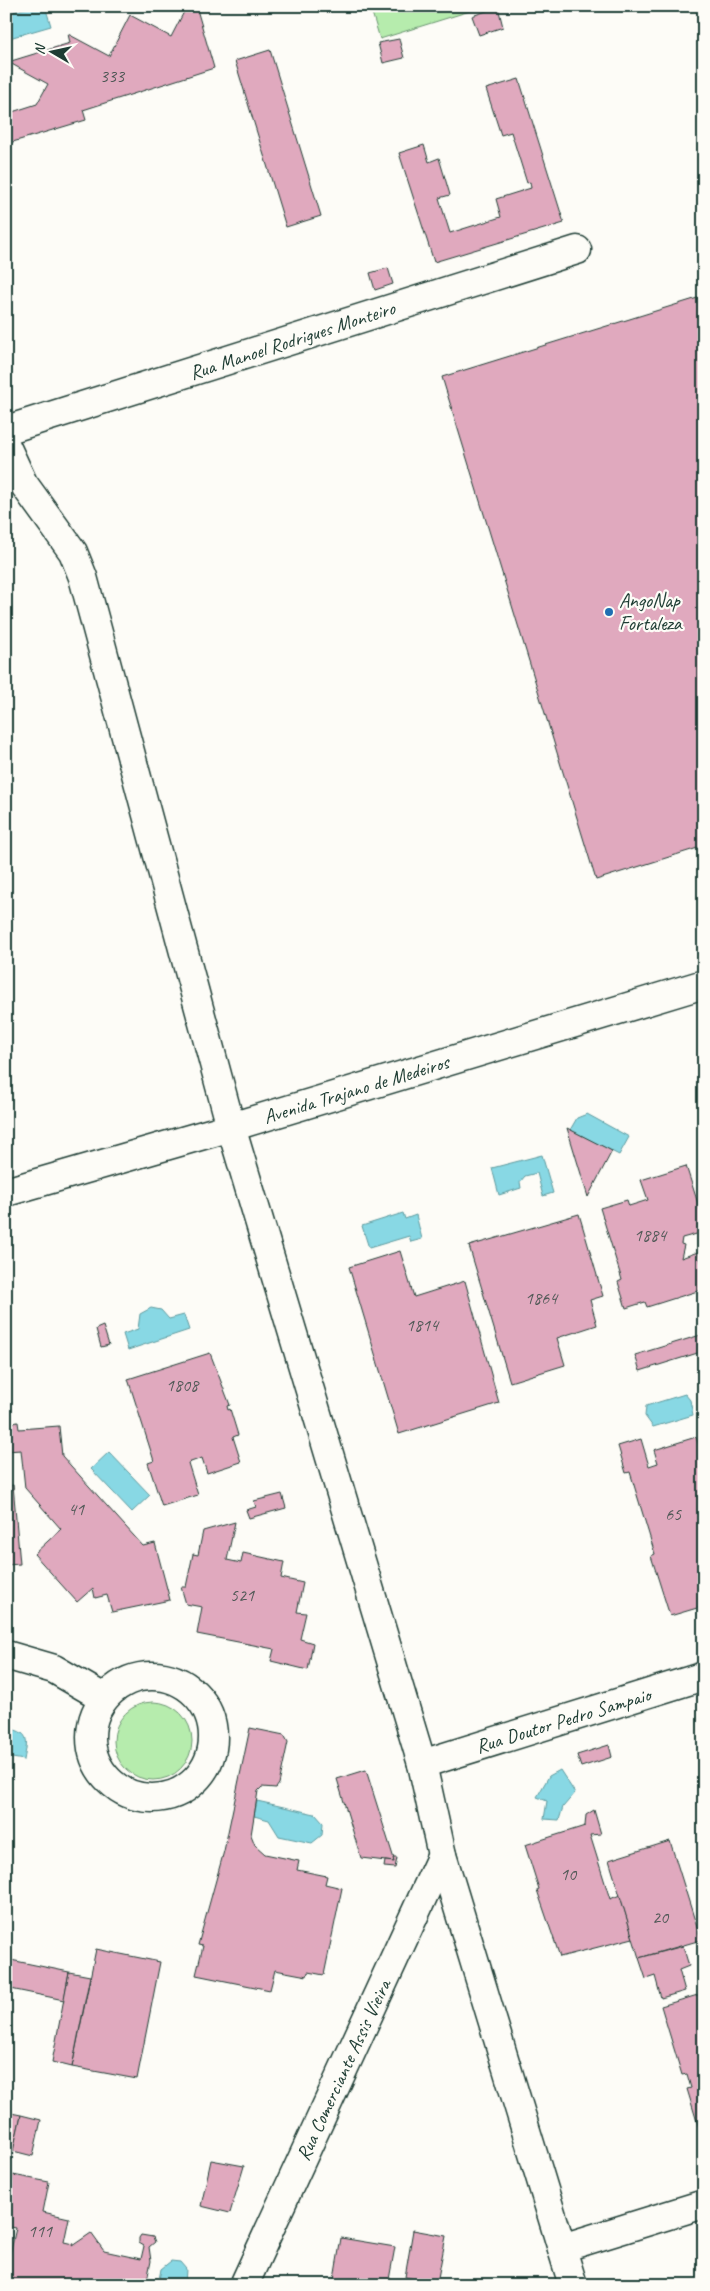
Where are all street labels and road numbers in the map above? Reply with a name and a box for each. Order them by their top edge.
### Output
street label: Rua Manoel Rodrigues Monteiro [186,295,399,386]
street label: Avenida Trajano de Medeiros [260,1049,454,1130]
street label: Rua Doutor Pedro Sampaio [473,1681,655,1759]
street label: Rua Comerciante Assis Vieira [291,1974,397,2165]

